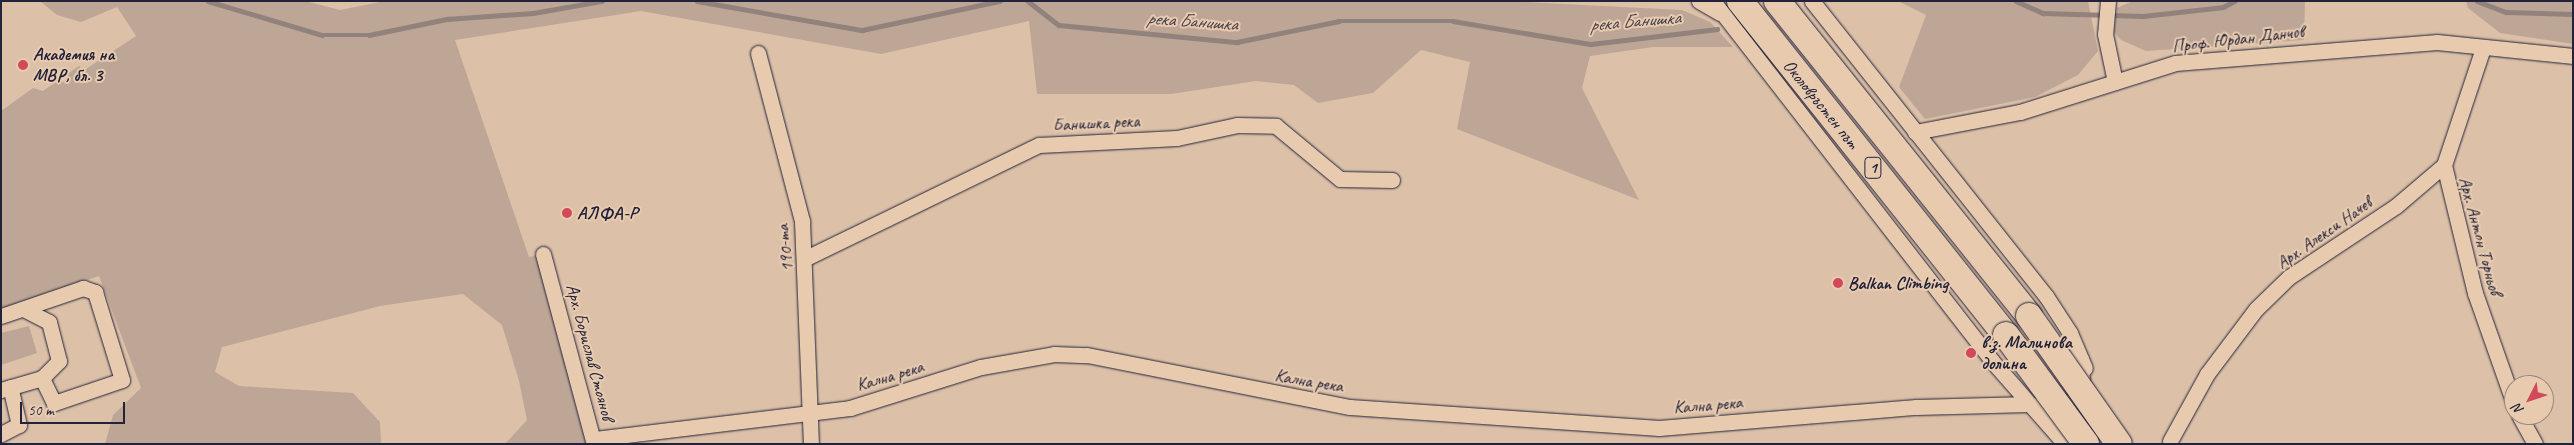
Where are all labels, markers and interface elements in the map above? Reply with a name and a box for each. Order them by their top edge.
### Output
water label: река Банишка [1145,7,1239,37]
water label: река Банишка [1588,7,1682,37]
street label: Проф. Юрдан Данчов [2171,20,2305,58]
place label: Академия на МВР, бл. 3 [33,44,114,86]
street label: Околовръстен път [1779,55,1863,153]
marker: Академия на МВР, бл. 3 [17,59,29,71]
street label: Банишка река [1052,110,1140,136]
road number: 1 [1864,154,1882,182]
street label: Арх. Антон Торньов [2454,175,2506,297]
street label: Арх. Алекси Начев [2272,192,2376,274]
place label: АЛФА-Р [577,202,637,224]
marker: АЛФА-Р [561,207,573,219]
street label: 190-та [772,223,798,273]
place label: Balkan Climbing [1848,272,1948,294]
marker: Balkan Climbing [1832,277,1844,289]
street label: Арх. Борислав Стоянов [562,282,618,422]
place label: в.з. Малинова долина [1981,332,2072,374]
marker: в.з. Малинова долина [1965,347,1977,359]
street label: Кална река [854,356,926,396]
street label: Кална река [1274,365,1344,397]
north arrow [2504,375,2554,425]
street label: Кална река [1673,391,1743,419]
scale bar [22,392,128,424]
text: 50 m [28,401,54,420]
text: N [2509,401,2527,418]

